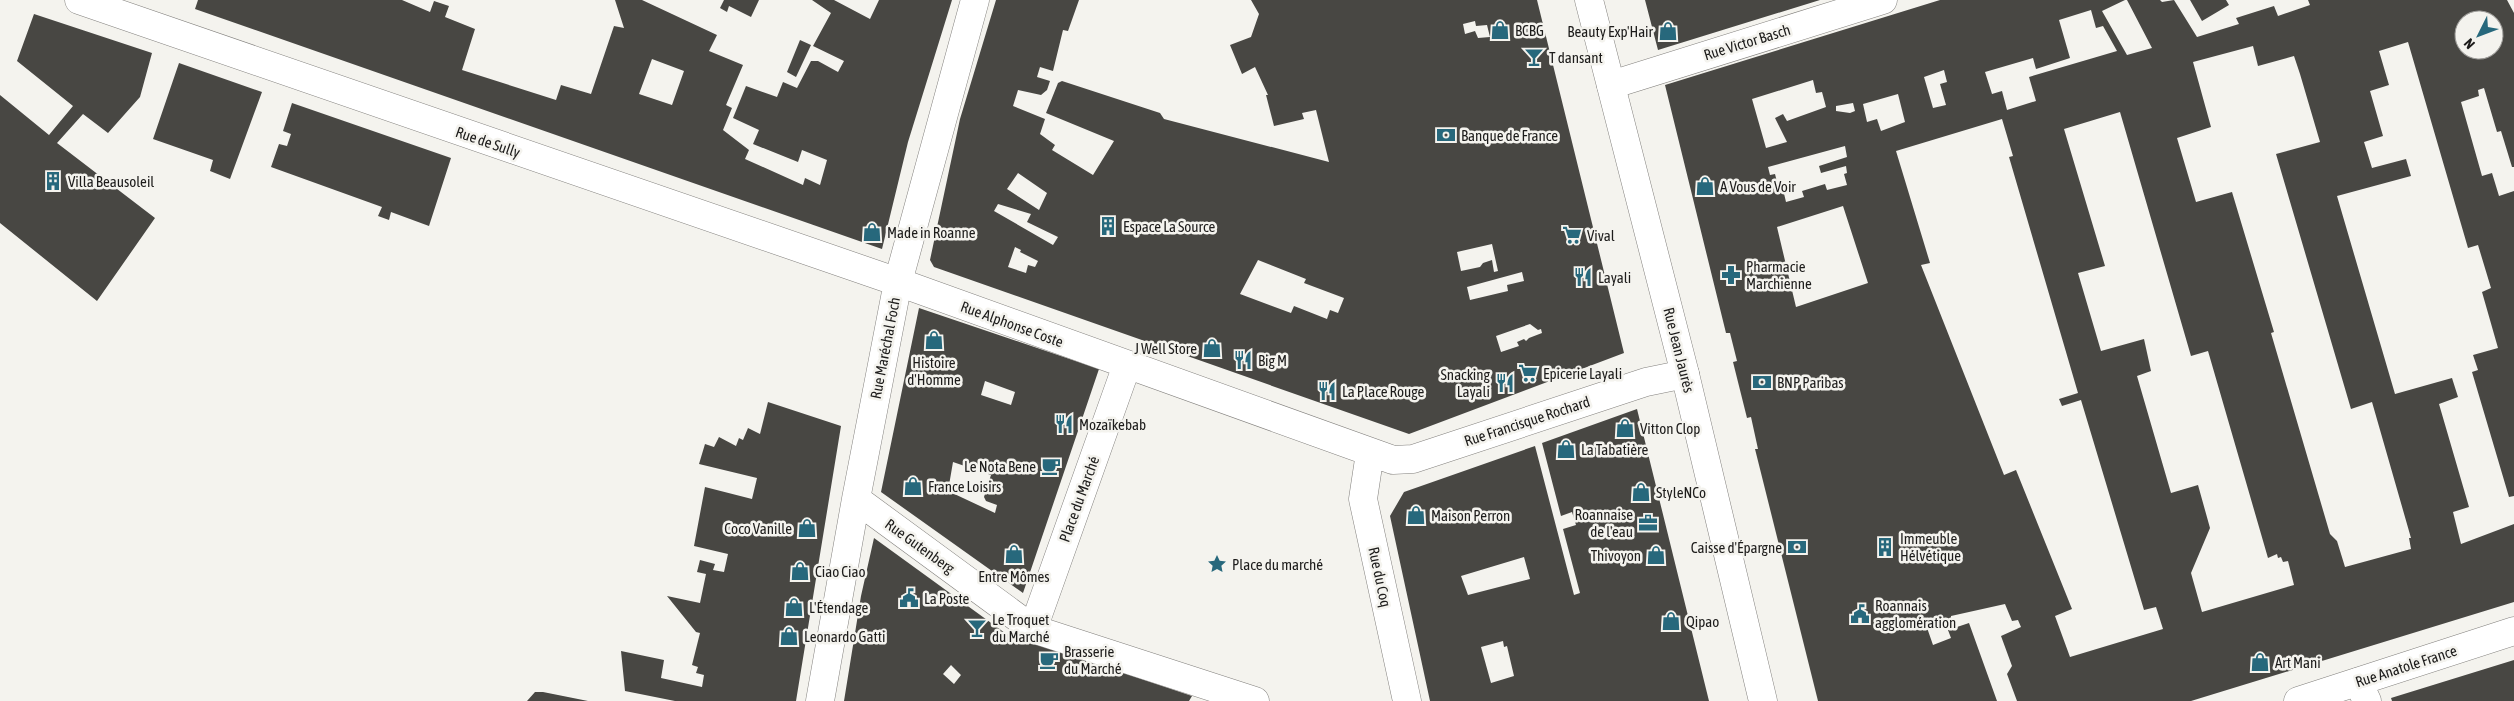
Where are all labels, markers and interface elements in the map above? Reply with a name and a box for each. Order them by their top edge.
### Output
north arrow [2454,10,2504,60]
shop icon: BCBG [1489,19,1511,41]
shop icon: Beauty Exp'Hair [1657,20,1679,42]
street label: Rue Victor Basch [1702,21,1792,63]
place label: BCBG [1515,22,1544,39]
place label: Beauty Exp'Hair [1567,23,1654,40]
text: N [2461,35,2478,52]
bar icon: T dansant [1523,46,1545,68]
place label: T dansant [1549,49,1603,66]
street label: Rue de Sully [453,123,523,161]
bank icon: Banque de France [1435,124,1457,146]
place label: Banque de France [1461,127,1558,144]
building icon: Villa Beausoleil [42,170,64,192]
place label: Villa Beausoleil [68,173,154,190]
shop icon: A Vous de Voir [1694,175,1716,197]
place label: A Vous de Voir [1720,178,1796,195]
building icon: Espace La Source [1097,215,1119,237]
place label: Espace La Source [1123,218,1216,235]
shop icon: Made in Roanne [861,221,883,243]
place label: Made in Roanne [887,224,976,241]
supermarket icon: Vival [1561,224,1583,246]
place label: Vival [1587,227,1615,244]
place label: Pharmacie Marchienne [1746,258,1812,292]
pharmacy icon: Pharmacie Marchienne [1720,264,1742,286]
restaurant icon: Layali [1572,266,1594,288]
place label: Layali [1598,269,1631,286]
street label: Rue Maréchal Foch [867,296,903,400]
street label: Rue Alphonse Coste [958,298,1066,350]
street label: Rue Jean Jaurès [1660,306,1698,394]
shop icon: Histoire d'Homme [923,329,945,351]
shop icon: J Well Store [1201,337,1223,359]
place label: J Well Store [1134,340,1197,357]
restaurant icon: Big M [1232,349,1254,371]
place label: Big M [1258,352,1287,369]
place label: Histoire d'Homme [907,354,961,388]
supermarket icon: Epicerie Layali [1517,362,1539,384]
place label: Epicerie Layali [1543,365,1622,382]
place label: Snacking Layali [1441,366,1491,400]
bank icon: BNP Paribas [1751,371,1773,393]
restaurant icon: Snacking Layali [1494,372,1516,394]
place label: BNP Paribas [1777,374,1844,391]
restaurant icon: La Place Rouge [1316,380,1338,402]
place label: La Place Rouge [1342,383,1424,400]
street label: Rue Francisque Rochard [1462,393,1592,449]
restaurant icon: Mozaïkebab [1053,413,1075,435]
place label: Mozaïkebab [1079,416,1146,433]
shop icon: Vitton Clop [1614,417,1636,439]
place label: Vitton Clop [1640,420,1700,437]
shop icon: La Tabatière [1555,438,1577,460]
place label: La Tabatière [1581,441,1648,458]
street label: Place du Marché [1056,454,1102,544]
cafe icon: Le Nota Bene [1040,455,1062,477]
place label: Le Nota Bene [964,458,1036,475]
shop icon: France Loisirs [902,475,924,497]
place label: France Loisirs [928,478,1001,495]
shop icon: StyleNCo [1630,481,1652,503]
place label: StyleNCo [1656,484,1706,501]
shop icon: Maison Perron [1405,504,1427,526]
place label: Roannaise de l'eau [1574,506,1633,540]
place label: Maison Perron [1431,507,1510,524]
office icon: Roannaise de l'eau [1637,512,1659,534]
street label: Rue Gutenberg [882,515,958,577]
shop icon: Coco Vanille [796,517,818,539]
place label: Coco Vanille [724,520,792,537]
place label: Immeuble Hélvétique [1900,530,1961,564]
bank icon: Caisse d'Épargne [1786,536,1808,558]
building icon: Immeuble Hélvétique [1874,536,1896,558]
place label: Caisse d'Épargne [1691,539,1782,556]
shop icon: Entre Mômes [1003,543,1025,565]
shop icon: Thivoyon [1645,544,1667,566]
street label: Rue du Coq [1365,545,1395,609]
place label: Thivoyon [1591,547,1641,564]
place icon: Place du marché [1206,553,1228,575]
place label: Place du marché [1232,556,1323,573]
shop icon: Ciao Ciao [789,560,811,582]
place label: Ciao Ciao [815,563,866,580]
place label: Entre Mômes [978,568,1050,585]
public building icon: La Poste [898,587,920,609]
place label: La Poste [924,590,970,607]
shop icon: L'Étendage [783,596,805,618]
place label: Roannais agglomération [1875,597,1956,631]
place label: L'Étendage [809,599,868,616]
public building icon: Roannais agglomération [1849,603,1871,625]
shop icon: Qipao [1660,610,1682,632]
place label: Le Troquet du Marché [992,611,1050,645]
place label: Qipao [1686,613,1719,630]
bar icon: Le Troquet du Marché [966,617,988,639]
shop icon: Leonardo Gatti [778,625,800,647]
place label: Leonardo Gatti [804,628,886,645]
street label: Rue Anatole France [2353,642,2459,690]
place label: Brasserie du Marché [1064,643,1122,677]
cafe icon: Brasserie du Marché [1038,649,1060,671]
shop icon: Art Mani [2249,651,2271,673]
place label: Art Mani [2275,654,2321,671]

